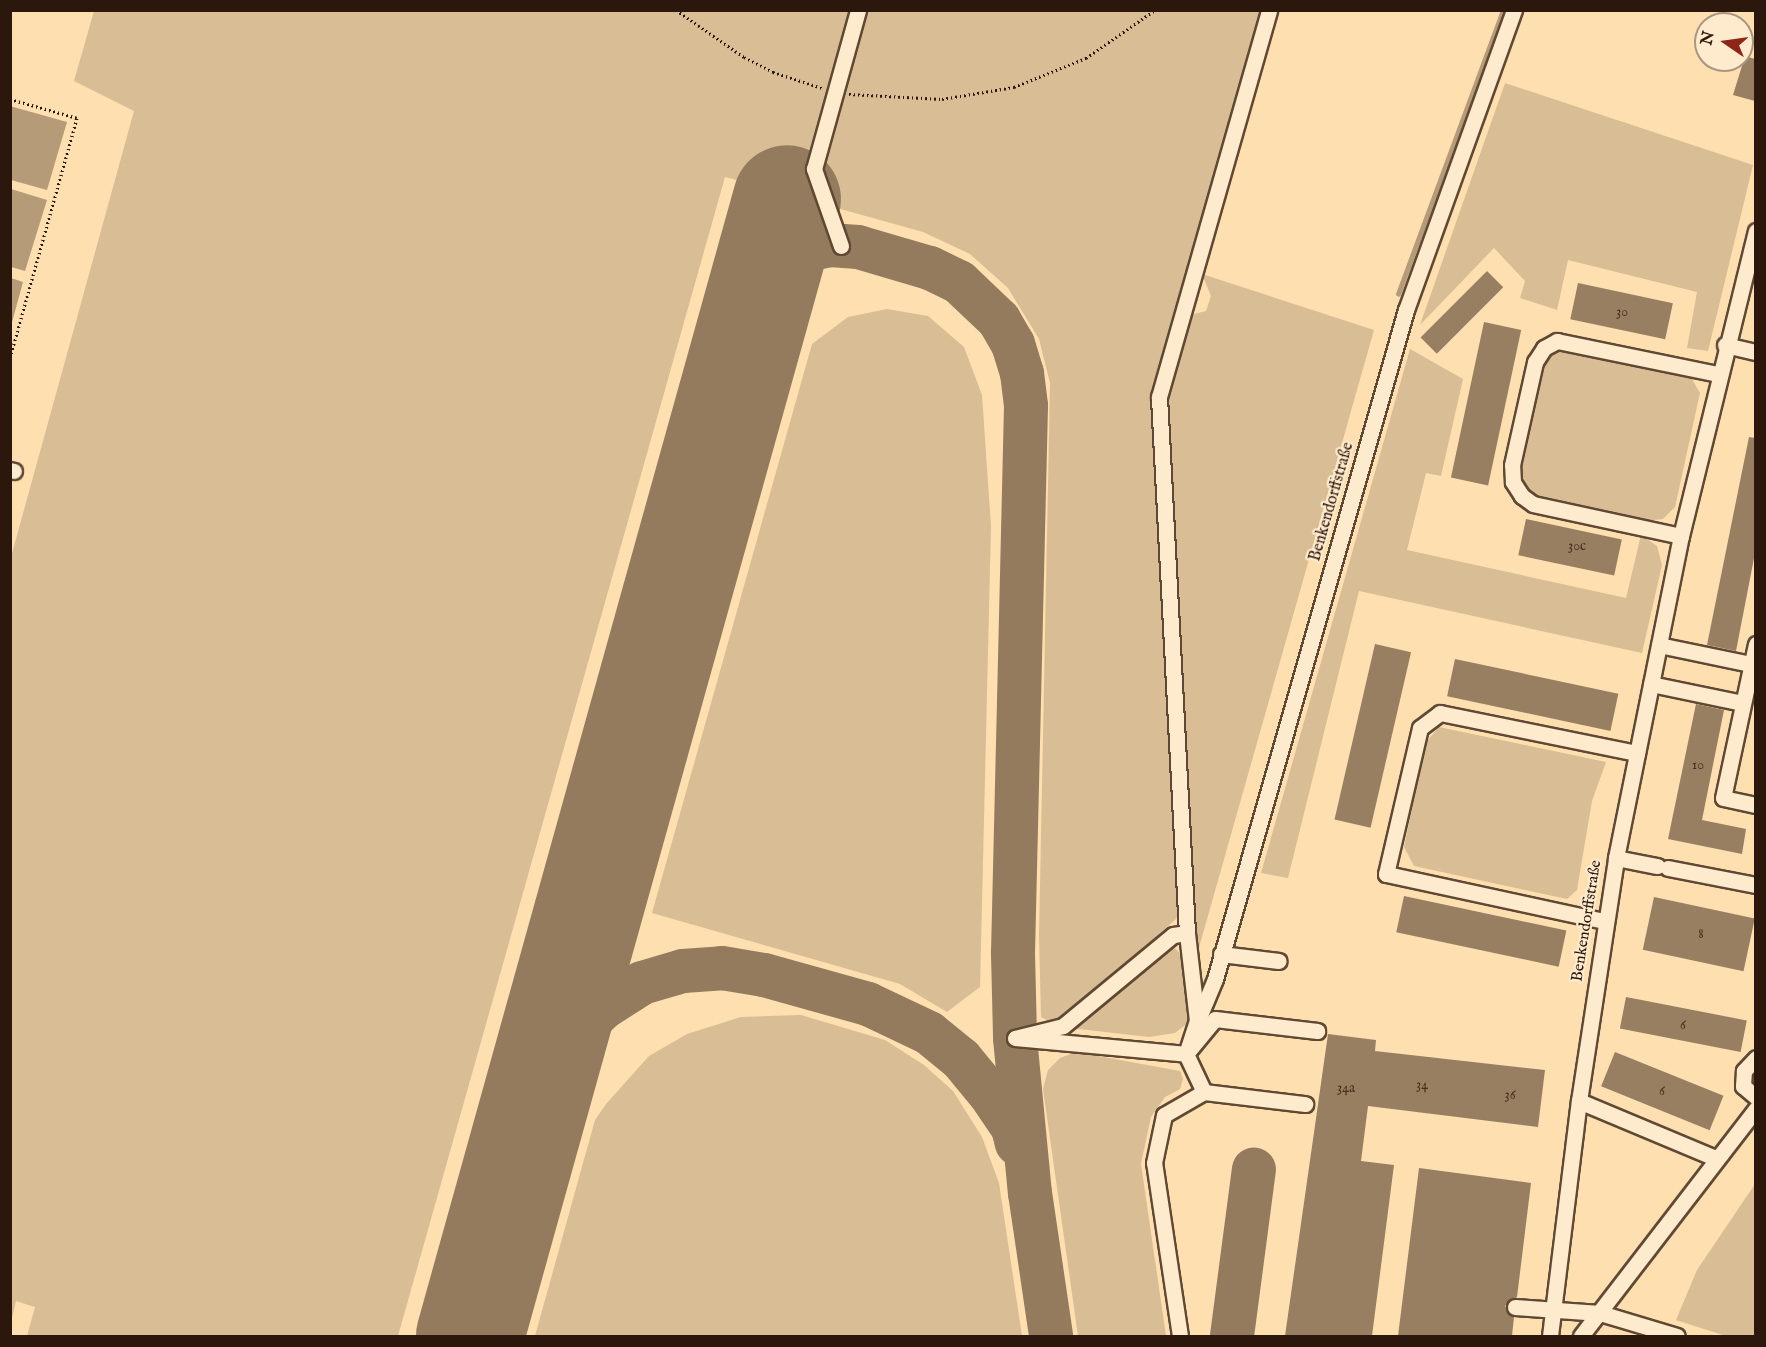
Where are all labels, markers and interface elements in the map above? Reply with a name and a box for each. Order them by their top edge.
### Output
north arrow [1694,12,1754,72]
text: N [1697,29,1720,47]
house number: 30 [1616,304,1628,320]
street label: Benkendorffstraße [1306,440,1358,564]
house number: 30c [1568,538,1586,554]
house number: 10 [1692,757,1704,773]
street label: Benkendorffstraße [1568,859,1606,983]
house number: 8 [1698,926,1704,942]
house number: 6 [1680,1017,1686,1033]
house number: 34 [1416,1077,1428,1093]
house number: 34a [1337,1080,1355,1096]
house number: 6 [1659,1083,1665,1099]
house number: 36 [1504,1087,1516,1103]

